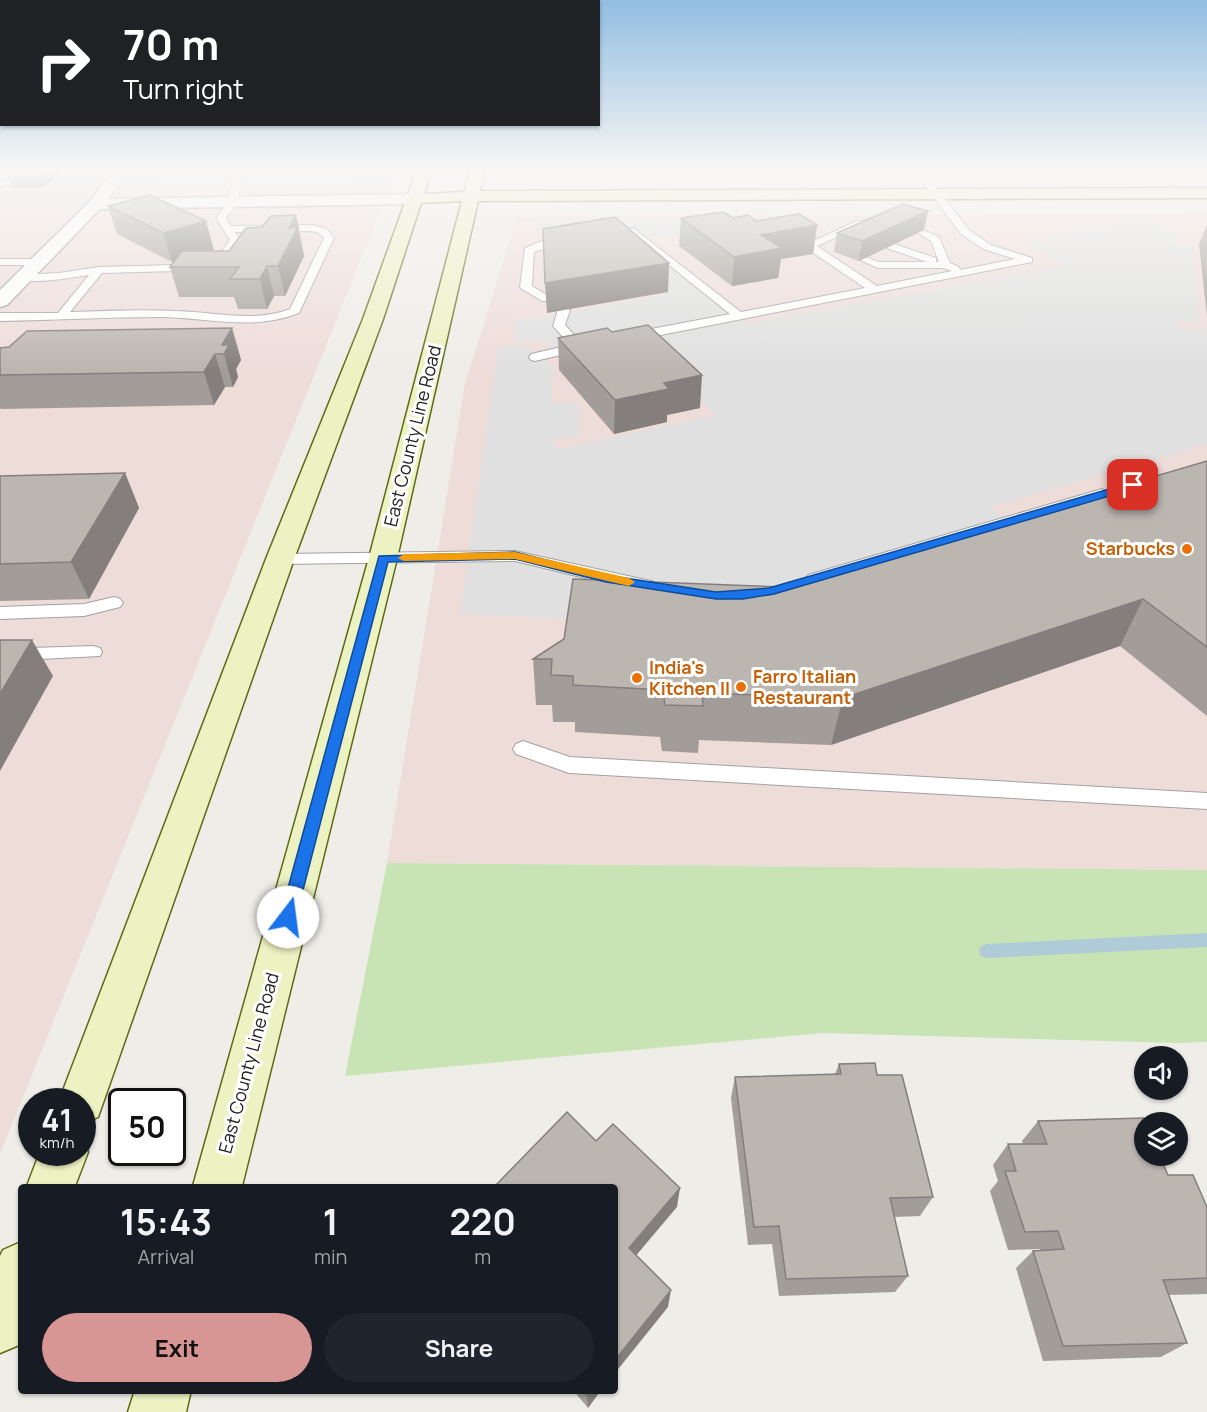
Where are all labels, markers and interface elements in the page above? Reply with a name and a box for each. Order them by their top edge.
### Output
text: 70 m [123,15,219,73]
icon: right [24,24,102,102]
text: Turn right [123,70,244,107]
street label: East County Line Road [378,342,446,529]
pin [1107,459,1158,510]
icon: arrive [1116,468,1149,501]
place label: Starbucks [1086,536,1175,560]
marker: Starbucks [1180,542,1194,556]
place label: India's Kitchen II [649,655,730,700]
place label: Farro Italian Restaurant [753,664,856,709]
marker: India's Kitchen II [630,671,644,685]
marker: Farro Italian Restaurant [734,680,748,694]
position arrow [256,885,320,949]
street label: East County Line Road [212,970,284,1156]
map controls [1134,1046,1188,1166]
button: sound [1134,1046,1188,1100]
speed limit sign: 50 [108,1088,186,1166]
text: 41 [41,1099,73,1140]
button: layers [1134,1112,1188,1166]
text: km/h [40,1132,74,1153]
text: 15:43 [120,1197,212,1246]
text: 1 [323,1197,339,1246]
text: 220 [449,1197,516,1246]
text: Arrival [137,1243,195,1270]
text: min [314,1243,347,1270]
text: m [474,1243,491,1270]
button: Exit [42,1313,312,1382]
button: Share [324,1313,594,1382]

